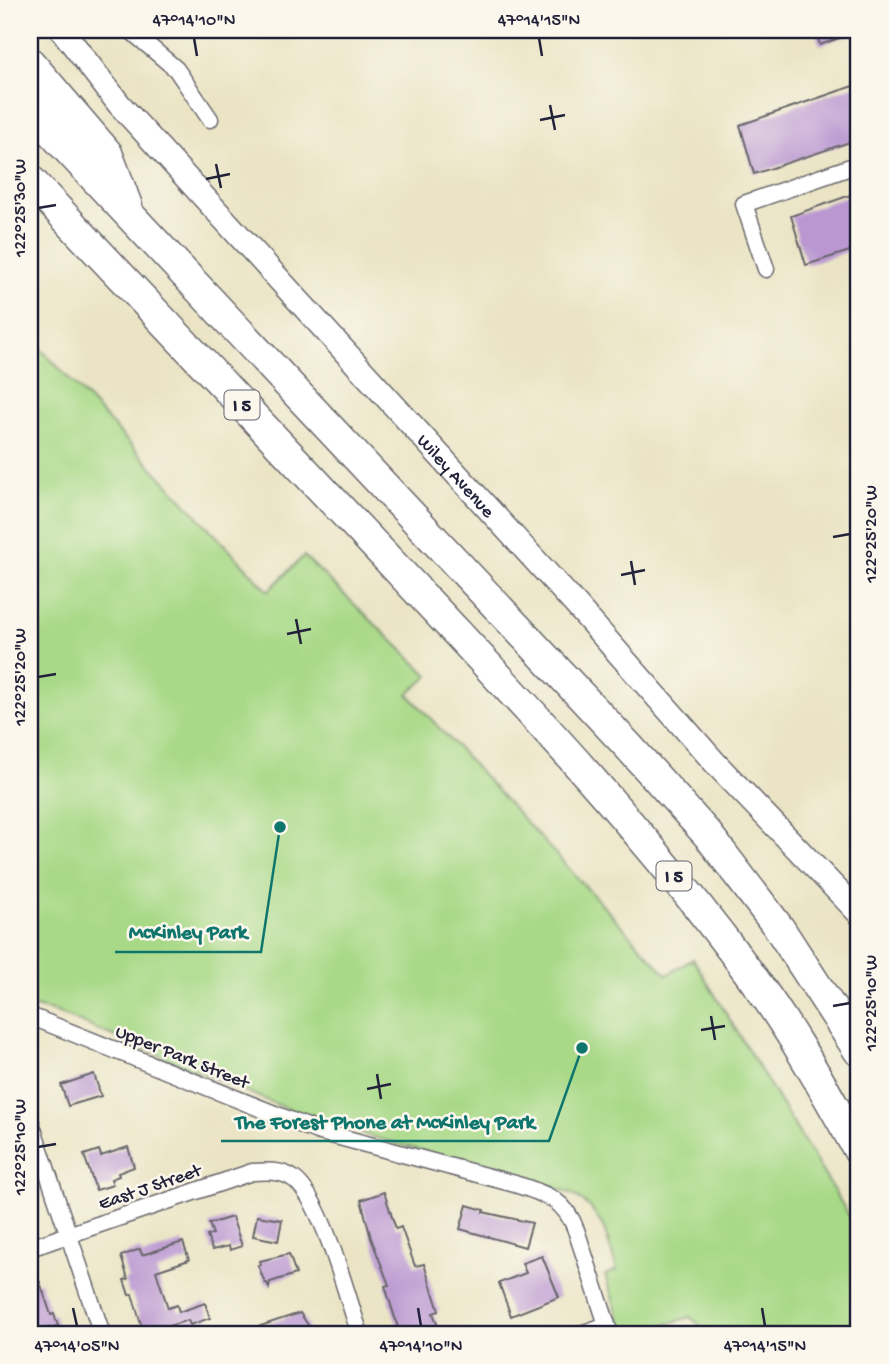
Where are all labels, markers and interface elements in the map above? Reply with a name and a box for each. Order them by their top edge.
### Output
text: 47°14'10"N [152,11,236,32]
text: 47°14'15"N [498,11,580,32]
text: 122°25'30"W [11,159,32,258]
road number: I 5 [224,390,260,419]
street label: Wiley Avenue [410,430,499,524]
text: 122°25'20"W [862,485,883,584]
text: 122°25'20"W [11,628,32,727]
road number: I 5 [656,862,692,890]
callout: McKinley Park [115,910,261,952]
text: McKinley Park [129,922,250,947]
text: 122°25'10"W [862,955,883,1052]
street label: Upper Park Street [112,1021,254,1096]
text: 122°25'10"W [11,1099,32,1196]
callout: The Forest Phone at McKinley Park [221,1099,549,1141]
text: The Forest Phone at McKinley Park [233,1112,538,1137]
street label: East J Street [96,1159,207,1217]
text: 47°14'05"N [34,1337,120,1358]
text: 47°14'10"N [379,1337,463,1358]
text: 47°14'15"N [724,1337,806,1358]

